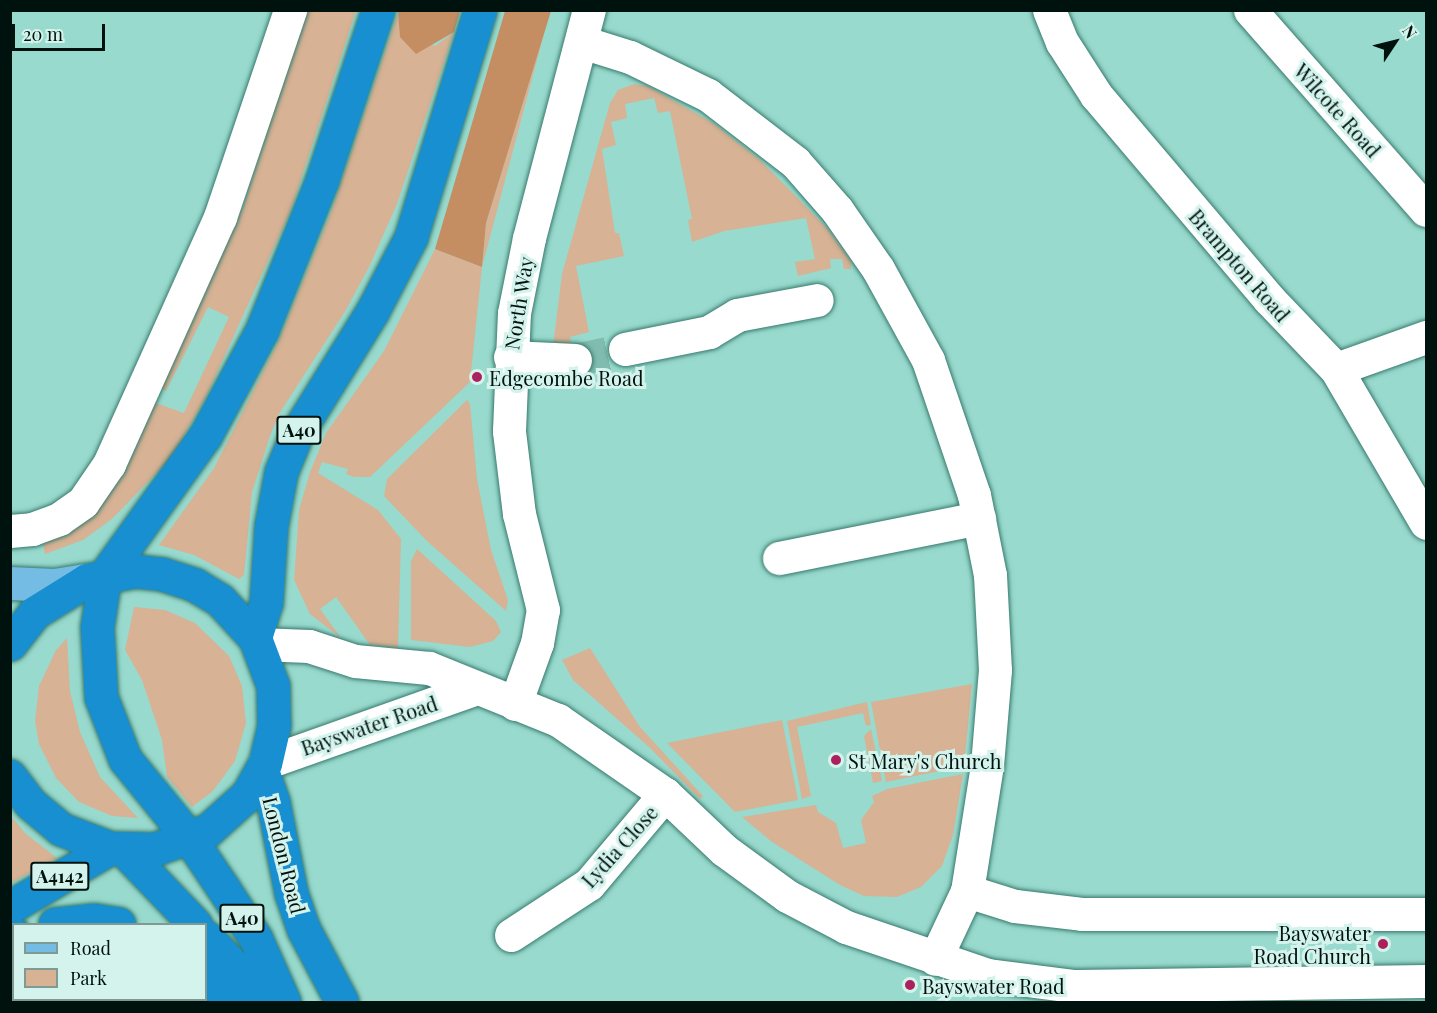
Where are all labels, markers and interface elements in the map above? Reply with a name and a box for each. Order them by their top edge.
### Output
scale bar [15,12,108,50]
north arrow [1365,12,1425,72]
text: N [1398,21,1422,42]
text: 20 m [23,22,63,46]
street label: Wilcote Road [1290,58,1386,162]
street label: Brampton Road [1185,204,1295,326]
street label: North Way [499,254,537,352]
place label: Edgecombe Road [489,365,644,389]
marker: Edgecombe Road [470,370,484,384]
road number: A40 [275,415,323,445]
street label: Bayswater Road [297,690,441,760]
place label: St Mary's Church [848,748,1002,772]
marker: St Mary's Church [829,753,843,767]
street label: London Road [259,794,311,916]
street label: Lydia Close [576,800,662,892]
road number: A4142 [30,861,90,891]
road number: A40 [218,903,266,933]
place label: Bayswater Road Church [1253,921,1371,968]
legend [12,923,207,1001]
text: Road [70,936,111,960]
marker: Bayswater Road Church [1376,937,1390,951]
text: Park [70,966,107,990]
place label: Bayswater Road [922,973,1065,997]
marker: Bayswater Road [903,978,917,992]

